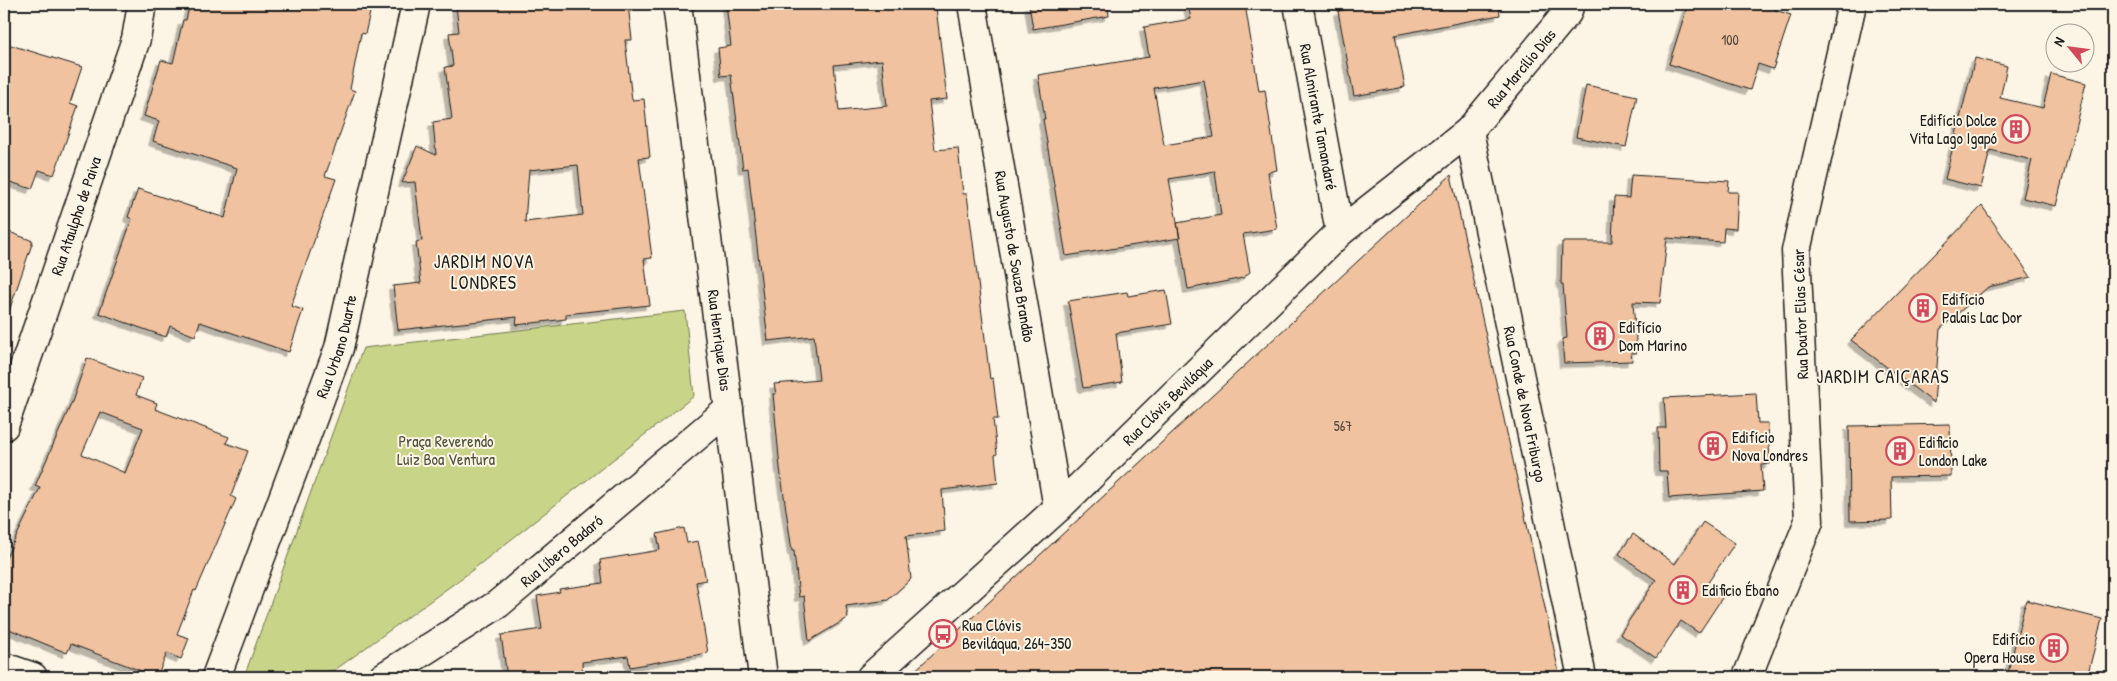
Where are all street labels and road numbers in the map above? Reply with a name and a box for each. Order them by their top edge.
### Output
street label: Rua Marcílio Dias [1482,24,1561,113]
street label: Rua Almirante Tamandaré [1295,42,1343,193]
street label: Rua Ataulpho de Paiva [45,154,106,278]
street label: Rua Augusto de Souza Brandão [990,169,1041,344]
street label: Rua Doutor Elias César [1787,248,1813,380]
street label: Rua Henrique Dias [703,288,737,392]
street label: Rua Urbano Duarte [310,292,362,401]
street label: Rua Conde de Nova Friburgo [1499,324,1552,485]
street label: Rua Clóvis Beviláqua [1117,352,1217,450]
street label: Rua Líbero Badaró [515,509,608,592]

